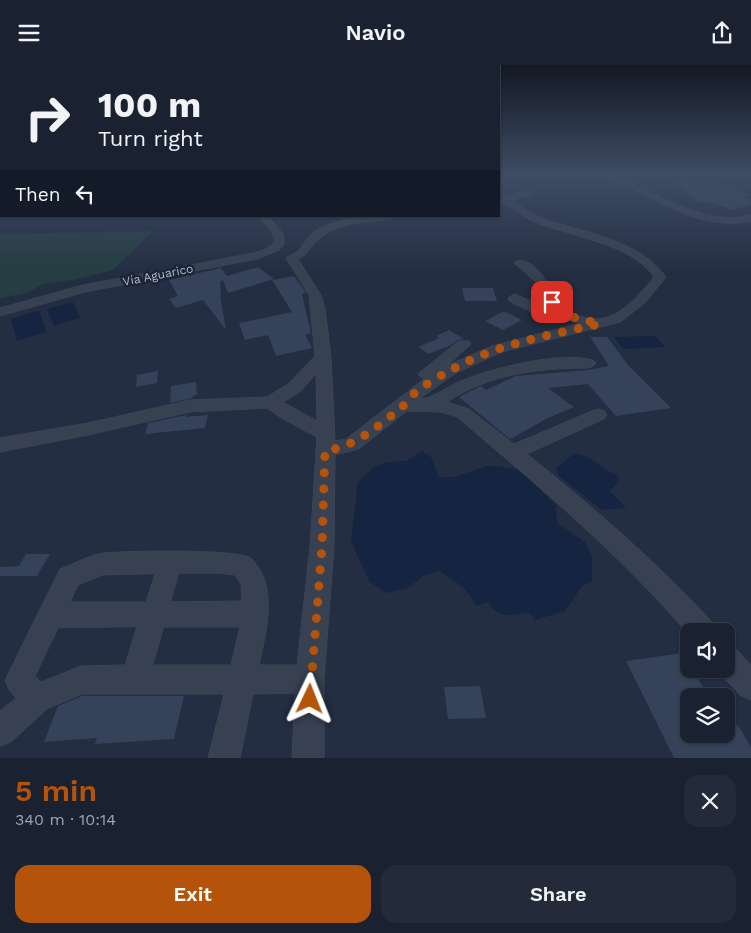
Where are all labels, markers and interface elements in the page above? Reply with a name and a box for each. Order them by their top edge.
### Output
icon: menu [15,19,43,47]
icon: share [708,19,736,47]
text: Navio [346,20,405,45]
text: 100 m [98,84,201,126]
icon: right [15,85,80,150]
text: Turn right [98,126,203,151]
icon: left [71,180,99,208]
text: Then [15,183,61,206]
street label: Vía Aguarico [122,261,194,289]
pin [531,281,573,323]
icon: arrive [538,288,566,316]
map controls [680,623,735,743]
button: sound [680,623,735,678]
position arrow [283,672,335,724]
button: layers [680,688,735,743]
text: 5 min [15,773,97,808]
button: close [684,775,736,827]
text: 340 m · 10:14 [15,810,116,829]
button: Exit [15,865,371,923]
button: Share [381,865,736,923]

